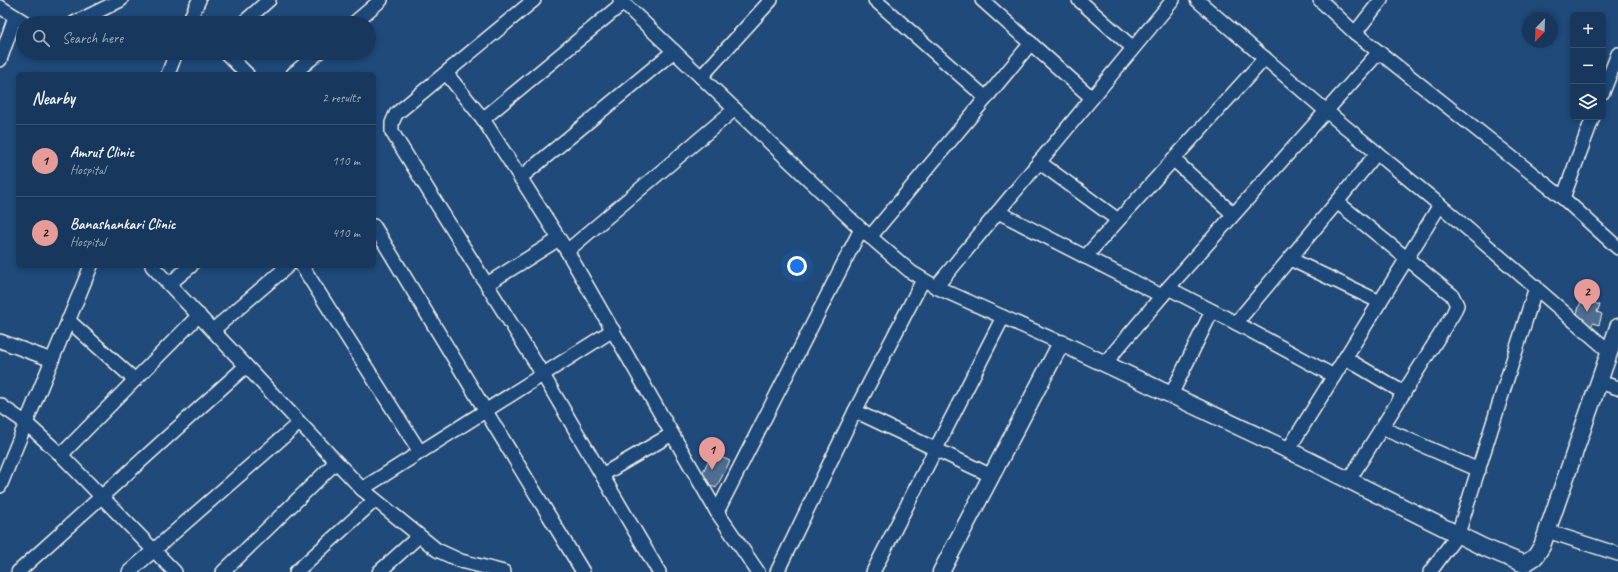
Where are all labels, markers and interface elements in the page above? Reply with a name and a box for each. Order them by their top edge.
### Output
north arrow [1522,12,1558,48]
map controls [1570,12,1606,120]
button: + [1570,12,1606,48]
search box [16,16,376,60]
icon: search [30,27,52,49]
text: Search here [62,29,123,48]
button: − [1570,48,1606,84]
button: layers [1570,84,1606,120]
text: Nearby [32,88,75,109]
text: 2 results [322,90,360,106]
text: Amrut Clinic [70,143,134,162]
text: 1 [42,153,48,169]
text: 110 m [332,153,360,169]
text: Hospital [70,162,106,178]
text: Banashankari Clinic [70,215,176,234]
text: 2 [42,225,48,241]
text: 410 m [332,225,360,241]
text: Hospital [70,234,106,250]
your location [787,256,807,276]
pin: 2 [1574,279,1600,312]
pin: 1 [699,437,725,470]

